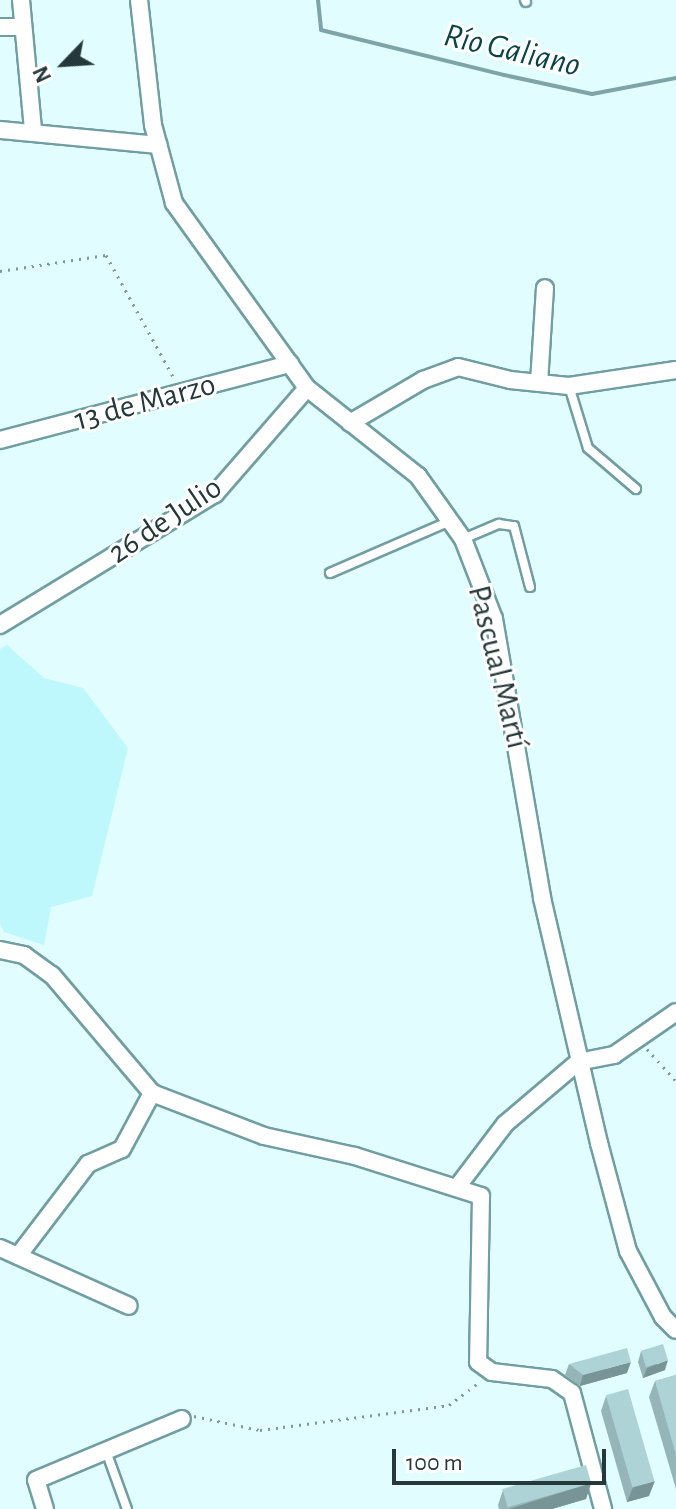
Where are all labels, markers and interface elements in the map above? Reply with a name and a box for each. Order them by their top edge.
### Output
water label: Río Galiano [440,16,584,86]
north arrow [24,24,104,104]
text: N [29,63,55,86]
street label: 13 de Marzo [70,365,220,439]
street label: 26 de Julio [101,468,229,572]
street label: Pascual Martí [459,581,537,753]
scale bar [396,1433,610,1483]
text: 100 m [406,1451,463,1475]

